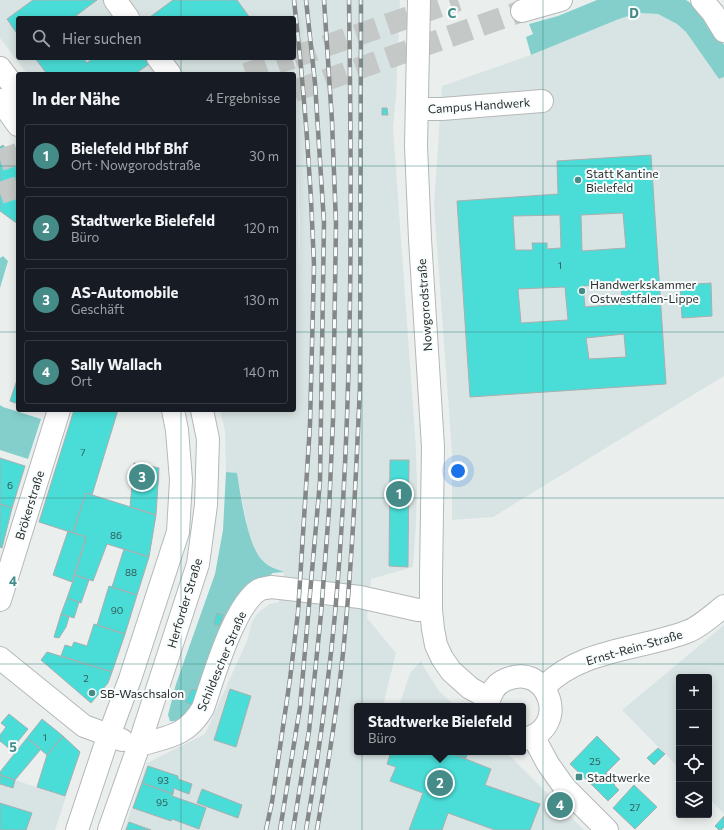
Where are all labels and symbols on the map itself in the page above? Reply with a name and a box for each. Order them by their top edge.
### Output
text: C [448,5,457,21]
text: D [629,5,639,21]
street label: Campus Handwerk [427,94,531,116]
place label: Statt Kantine Bielefeld [586,166,659,194]
marker: Statt Kantine Bielefeld [573,175,583,185]
street label: Nowgorodstraße [414,258,434,352]
house number: 1 [558,259,562,271]
place label: Handwerkskammer Ostwestfalen-Lippe [590,277,699,305]
marker: Handwerkskammer Ostwestfalen-Lippe [577,286,587,296]
house number: 7 [80,446,86,458]
your location [448,461,468,481]
pin: 3 [129,462,155,492]
street label: Brökerstraße [12,469,46,541]
house number: 6 [7,479,13,491]
pin: 1 [386,479,412,509]
house number: 86 [110,529,122,541]
street label: Herforder Straße [164,556,204,650]
house number: 88 [125,566,137,578]
text: 4 [9,573,17,589]
house number: 90 [111,604,123,616]
street label: Schildescher Straße [194,609,248,713]
street label: Ernst-Rein-Straße [584,627,684,667]
house number: 2 [83,672,89,684]
place label: SB-Waschsalon [100,686,184,700]
marker: SB-Waschsalon [87,688,97,698]
house number: 1 [43,731,47,743]
text: 5 [9,739,17,755]
house number: 25 [589,755,601,767]
pin: 2 [427,768,453,798]
place label: Stadtwerke [587,770,650,784]
marker: Stadtwerke [574,772,584,782]
house number: 93 [157,774,169,786]
pin: 4 [547,790,573,820]
house number: 95 [156,796,168,808]
house number: 27 [630,801,640,813]

